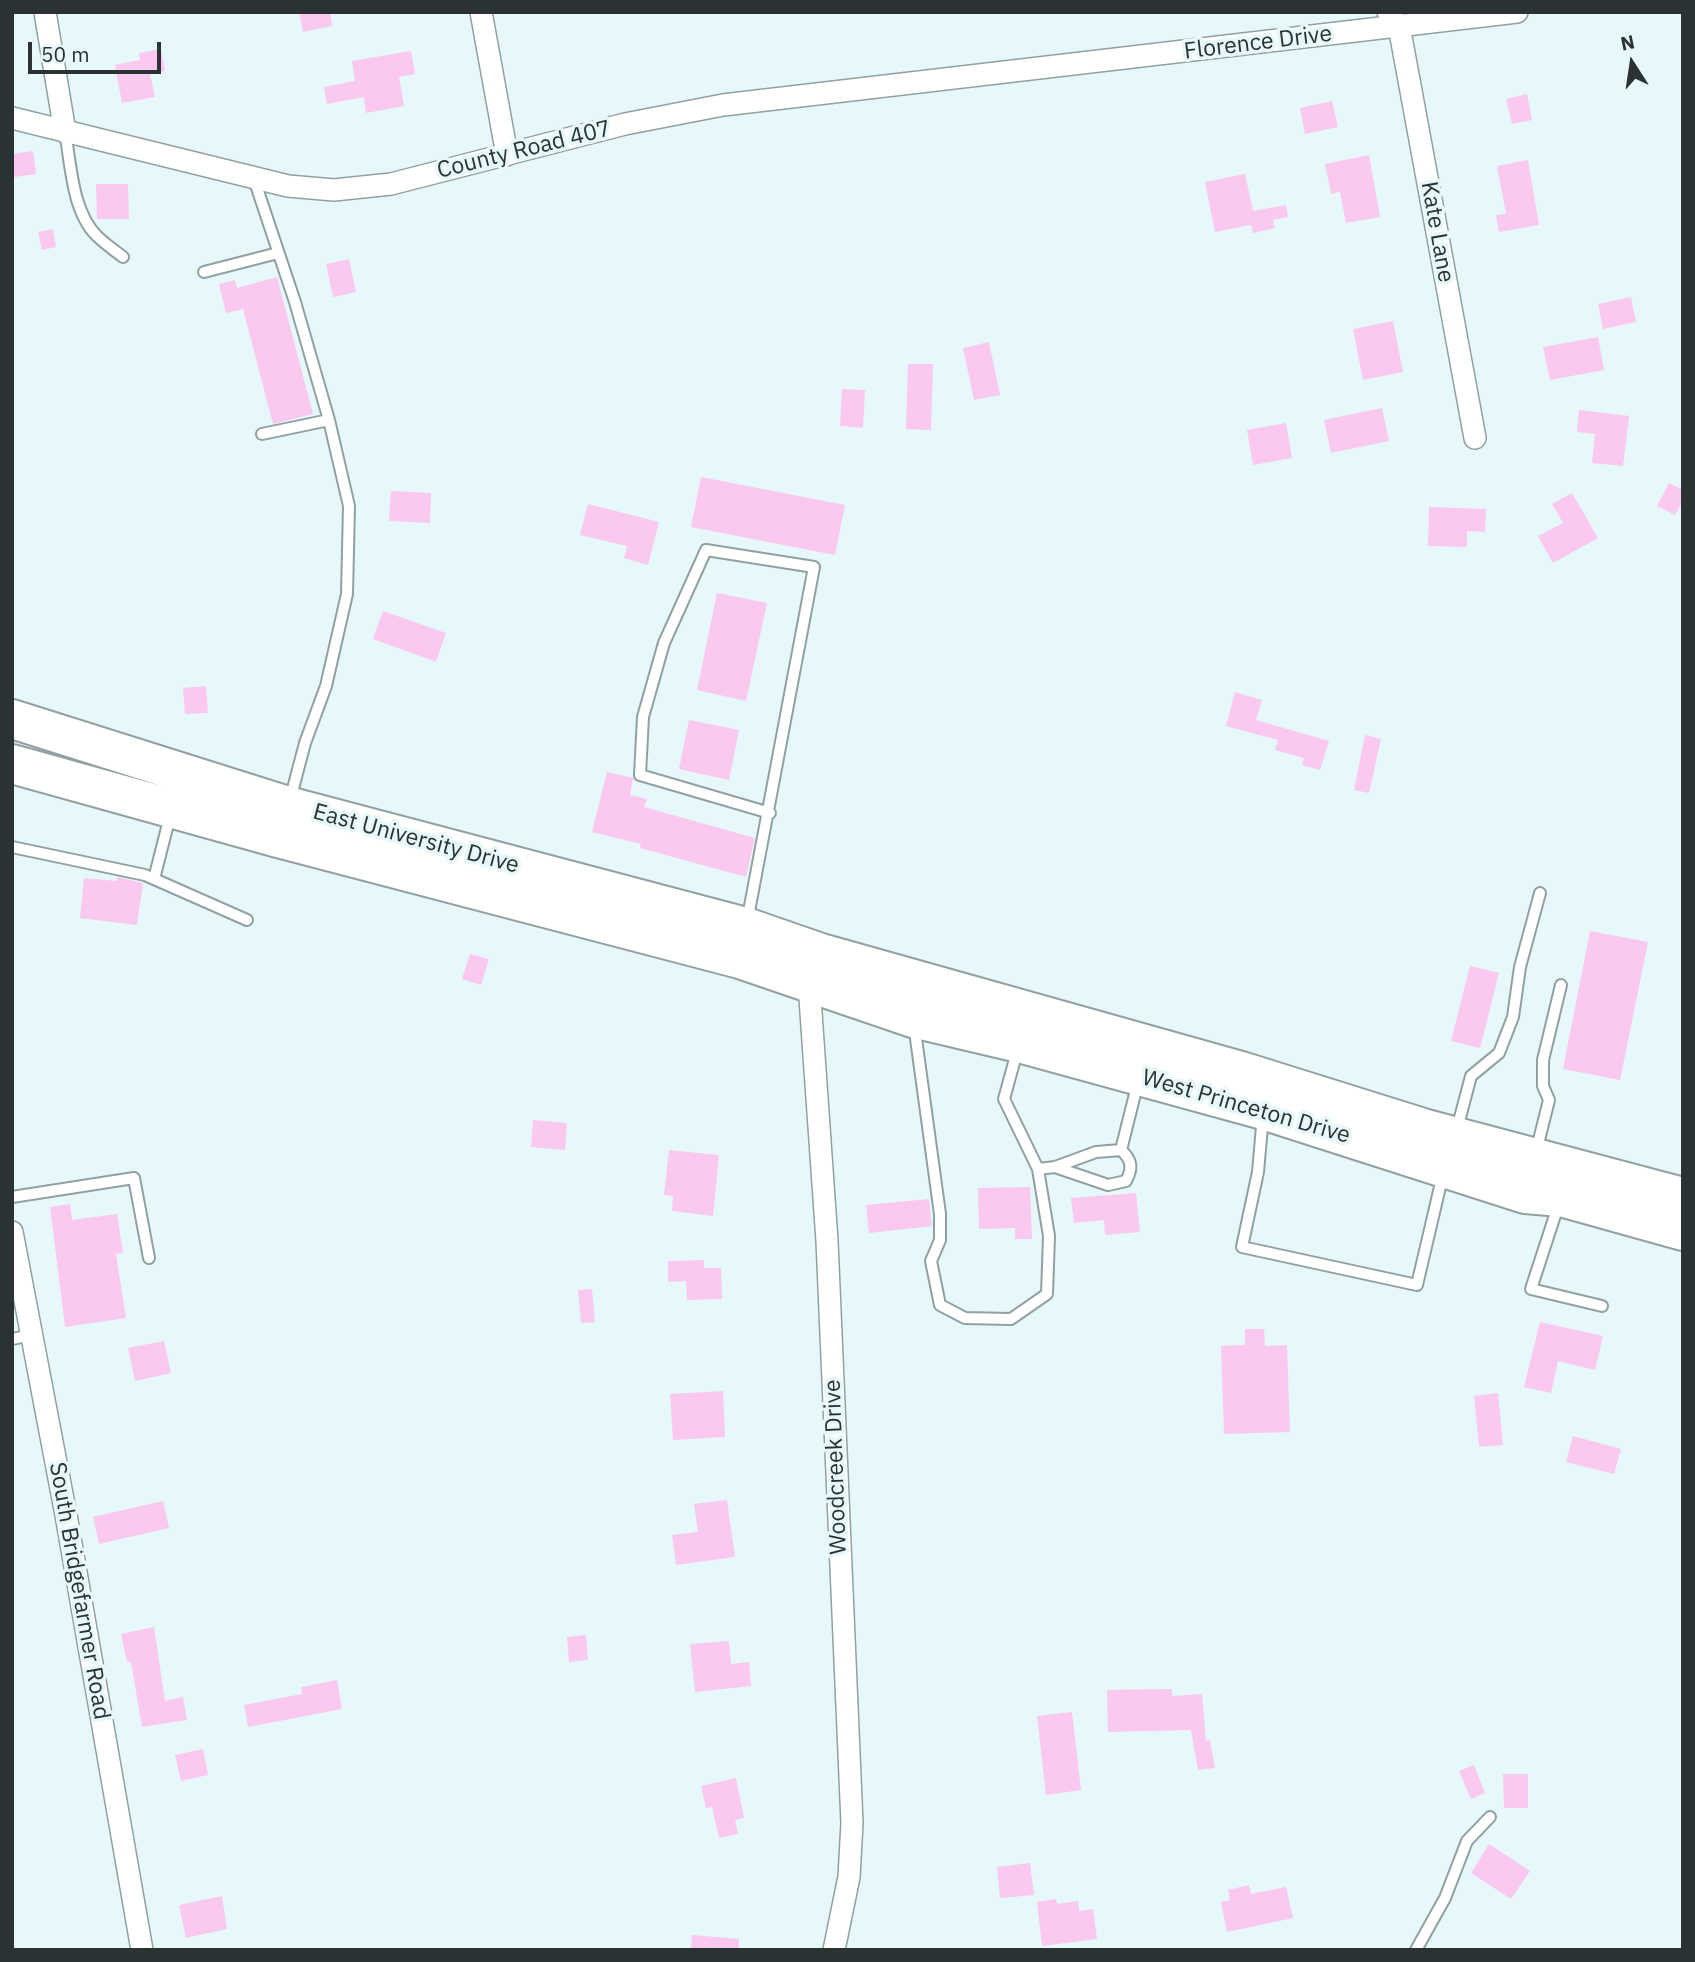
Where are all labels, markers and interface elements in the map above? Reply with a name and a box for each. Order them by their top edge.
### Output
street label: Florence Drive [1182,20,1334,66]
scale bar [32,28,164,72]
north arrow [1597,28,1667,98]
text: N [1618,29,1637,56]
text: 50 m [41,40,90,68]
street label: County Road 407 [434,115,614,185]
street label: Kate Lane [1415,179,1459,285]
street label: East University Drive [310,798,522,880]
street label: West Princeton Drive [1139,1064,1353,1150]
street label: Woodcreek Drive [819,1379,853,1555]
street label: South Bridgefarmer Road [43,1460,115,1722]

